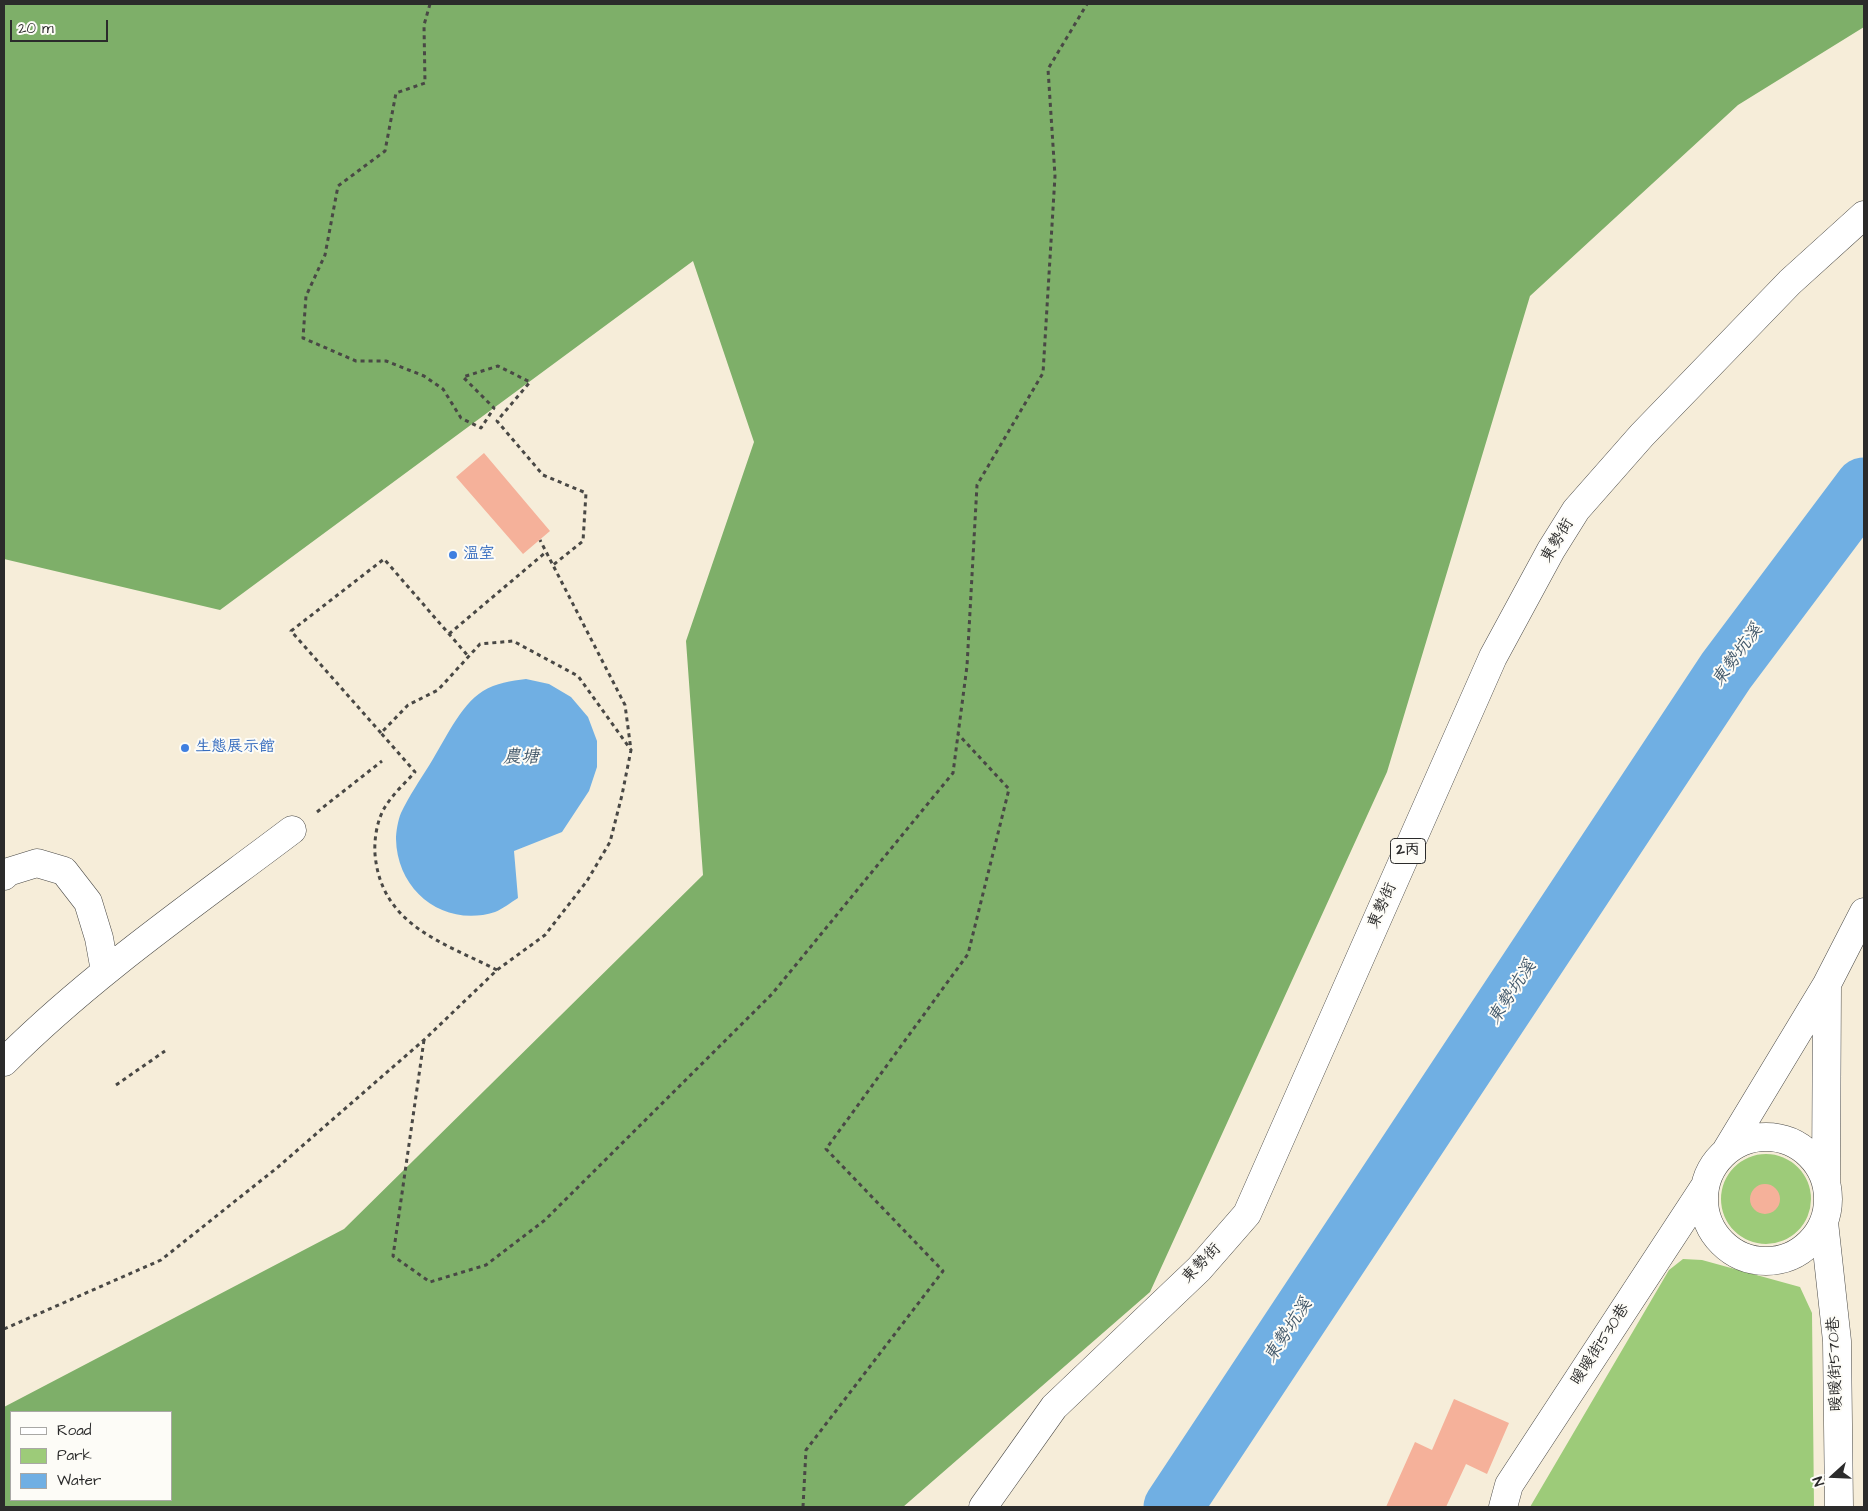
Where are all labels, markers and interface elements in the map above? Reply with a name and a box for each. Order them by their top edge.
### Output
scale bar [12,10,110,42]
text: 20 m [18,18,54,39]
street label: 東勢街 [1537,515,1579,567]
place label: 溫室 [463,545,495,565]
marker: 溫室 [447,549,459,561]
water label: 東勢坑溪 [1708,621,1768,691]
place label: 生態展示館 [195,738,275,758]
marker: 生態展示館 [179,742,191,754]
water label: 農塘 [503,747,539,769]
road number: 2丙 [1390,838,1426,864]
street label: 東勢街 [1364,880,1402,932]
water label: 東勢坑溪 [1484,957,1542,1029]
street label: 東勢街 [1178,1240,1226,1288]
water label: 東勢坑溪 [1260,1295,1318,1367]
street label: 暖暖街530巷 [1567,1301,1635,1389]
street label: 暖暖街570巷 [1825,1316,1847,1412]
legend [10,1411,172,1501]
text: Road [57,1420,91,1441]
text: Park [57,1445,92,1466]
north arrow [1808,1451,1858,1501]
text: Water [57,1470,101,1491]
text: N [1808,1474,1830,1489]

